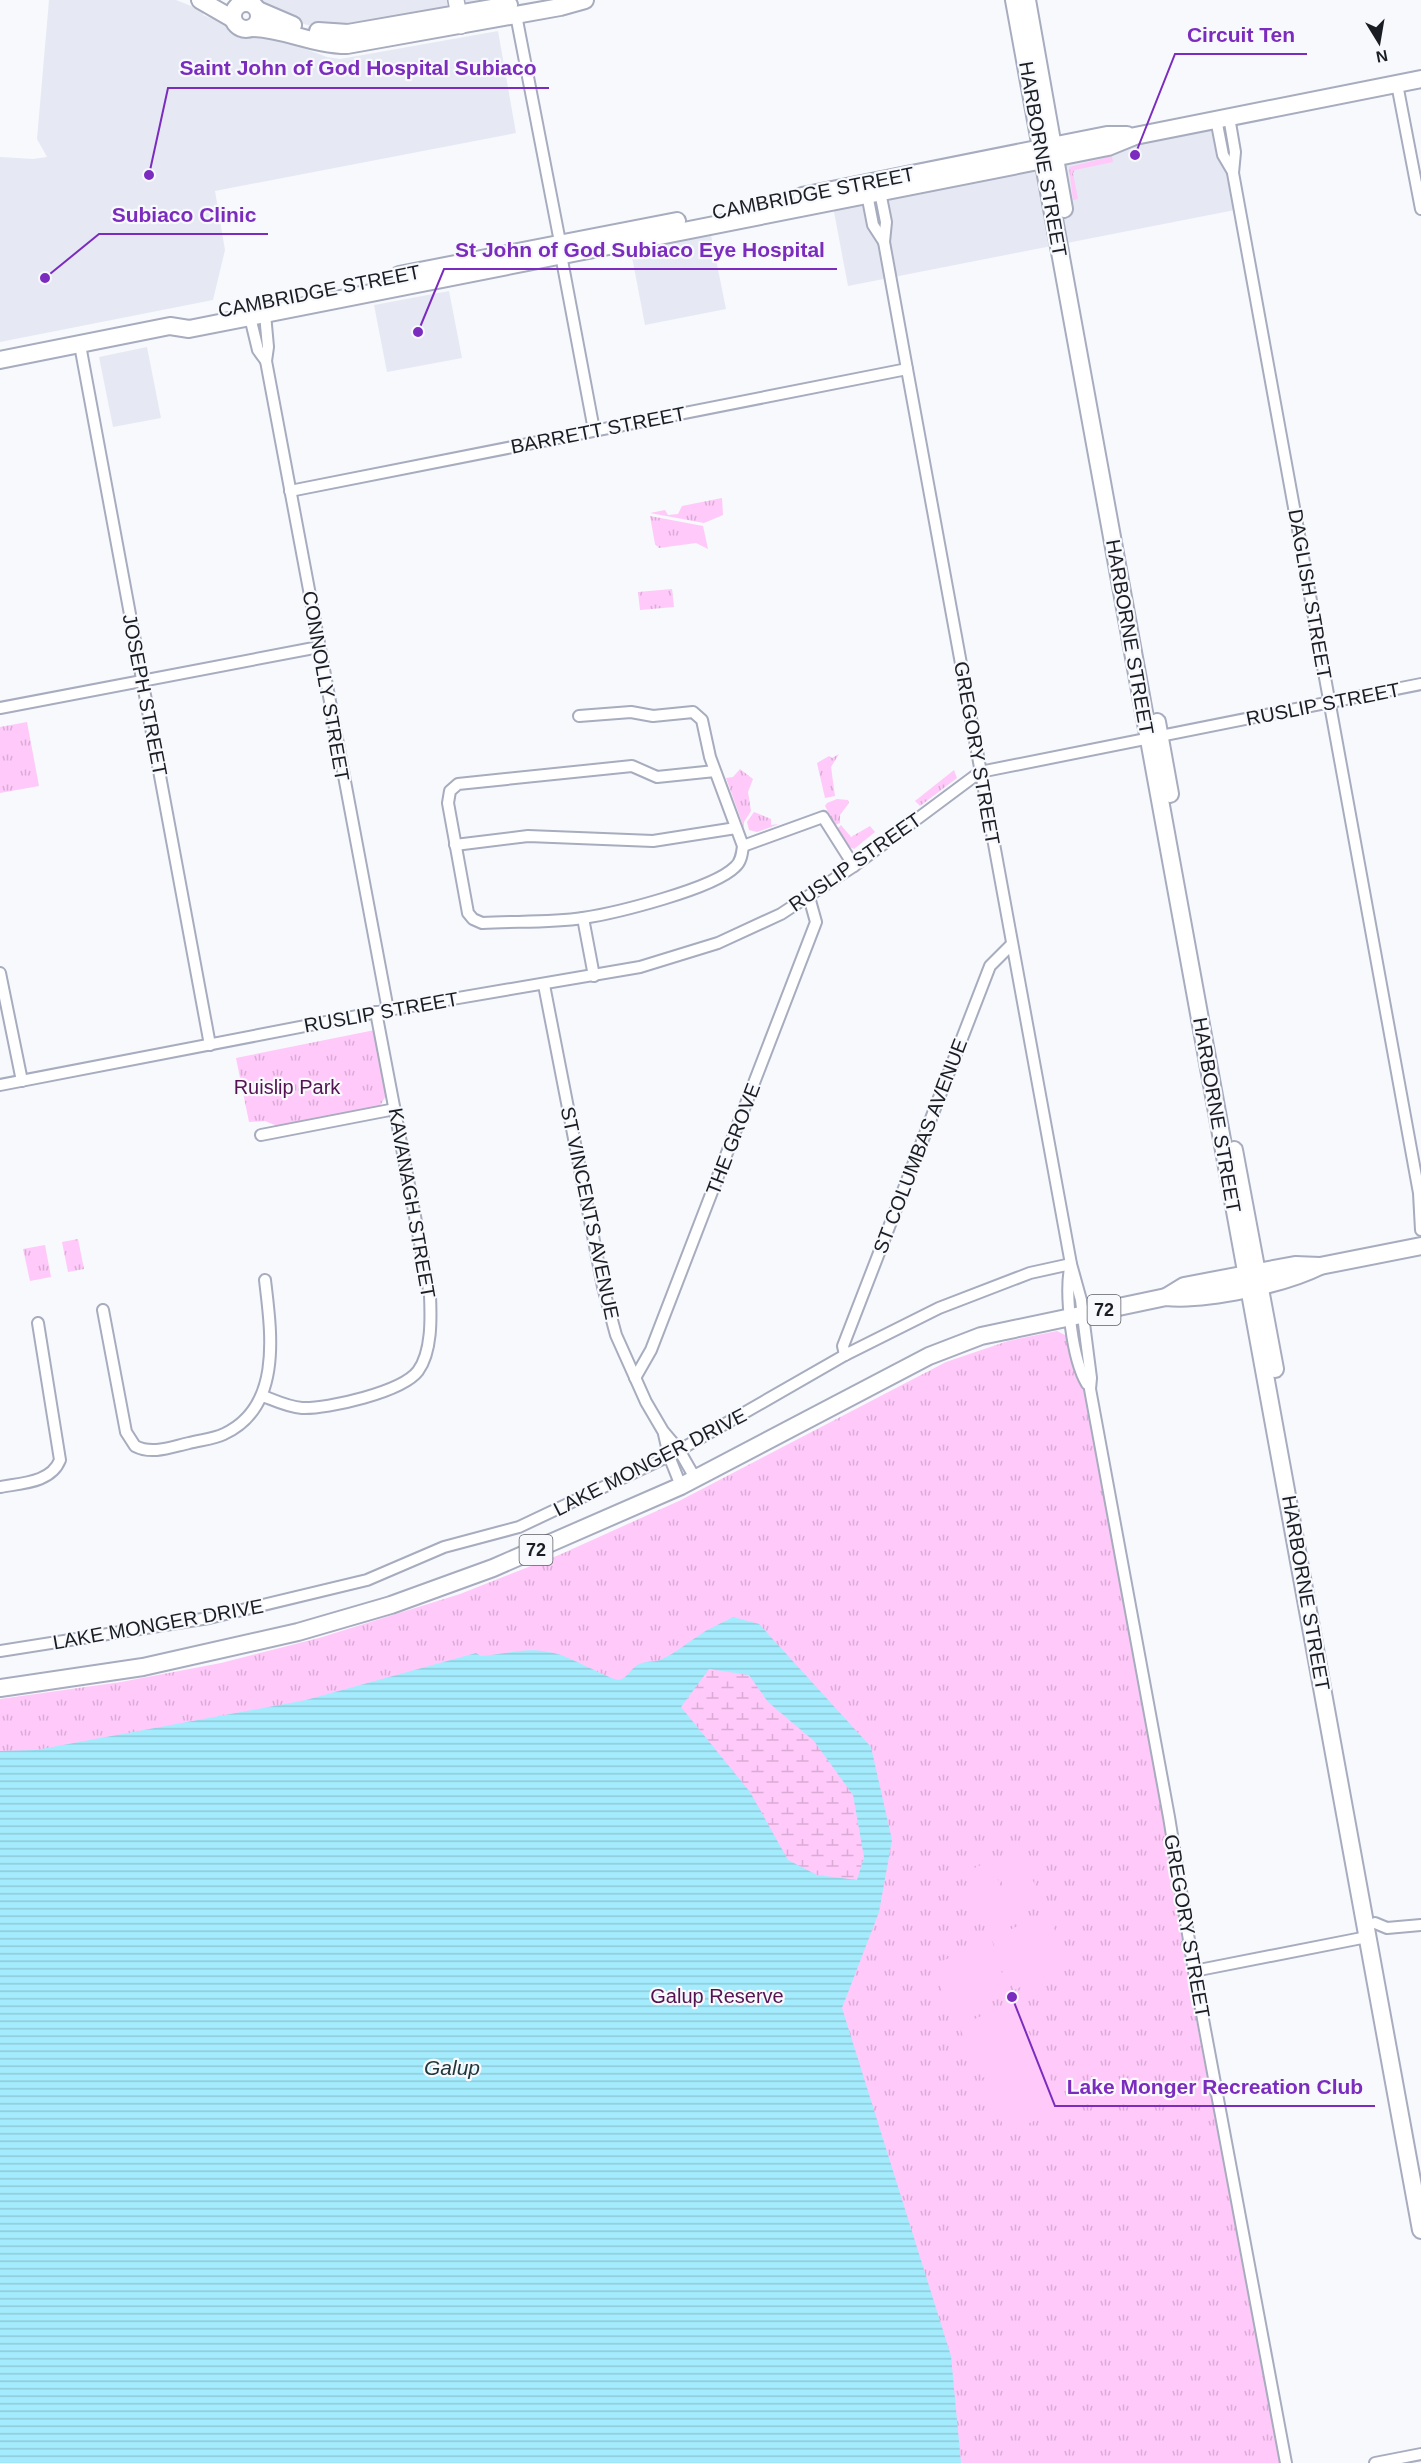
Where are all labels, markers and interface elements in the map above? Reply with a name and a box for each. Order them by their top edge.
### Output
north arrow [1349,12,1409,72]
callout: Circuit Ten [1175,15,1307,54]
text: Circuit Ten [1187,23,1295,46]
text: N [1374,47,1389,66]
callout: Saint John of God Hospital Subiaco [168,49,549,88]
text: Saint John of God Hospital Subiaco [179,56,537,79]
street label: HARBORNE STREET [1015,60,1071,258]
street label: CAMBRIDGE STREET [710,163,916,223]
callout: Subiaco Clinic [99,195,268,234]
text: Subiaco Clinic [112,203,257,226]
callout: St John of God Subiaco Eye Hospital [444,230,837,269]
text: St John of God Subiaco Eye Hospital [455,238,825,261]
street label: CAMBRIDGE STREET [216,261,422,321]
street label: BARRETT STREET [509,402,687,458]
street label: DAGLISH STREET [1284,507,1336,681]
street label: HARBORNE STREET [1102,538,1158,736]
street label: CONNOLLY STREET [298,589,354,783]
street label: JOSEPH STREET [119,612,171,778]
street label: GREGORY STREET [950,660,1004,846]
street label: RUSLIP STREET [1244,678,1402,730]
street label: RUSLIP STREET [785,808,925,916]
street label: RUSLIP STREET [302,988,460,1036]
street label: HARBORNE STREET [1189,1016,1245,1214]
street label: ST COLUMBAS AVENUE [869,1036,971,1256]
park label: Ruislip Park [234,1076,341,1098]
street label: THE GROVE [702,1080,764,1198]
street label: ST VINCENTS AVENUE [557,1105,623,1321]
street label: KAVANAGH STREET [384,1106,440,1300]
road number: 72 [1088,1295,1120,1325]
street label: LAKE MONGER DRIVE [550,1404,750,1520]
street label: HARBORNE STREET [1278,1494,1334,1692]
road number: 72 [520,1535,552,1565]
street label: LAKE MONGER DRIVE [51,1595,265,1653]
street label: GREGORY STREET [1160,1833,1214,2019]
park label: Galup Reserve [650,1985,784,2007]
water label: Galup [424,2056,480,2079]
callout: Lake Monger Recreation Club [1055,2067,1375,2106]
text: Lake Monger Recreation Club [1067,2075,1363,2098]

